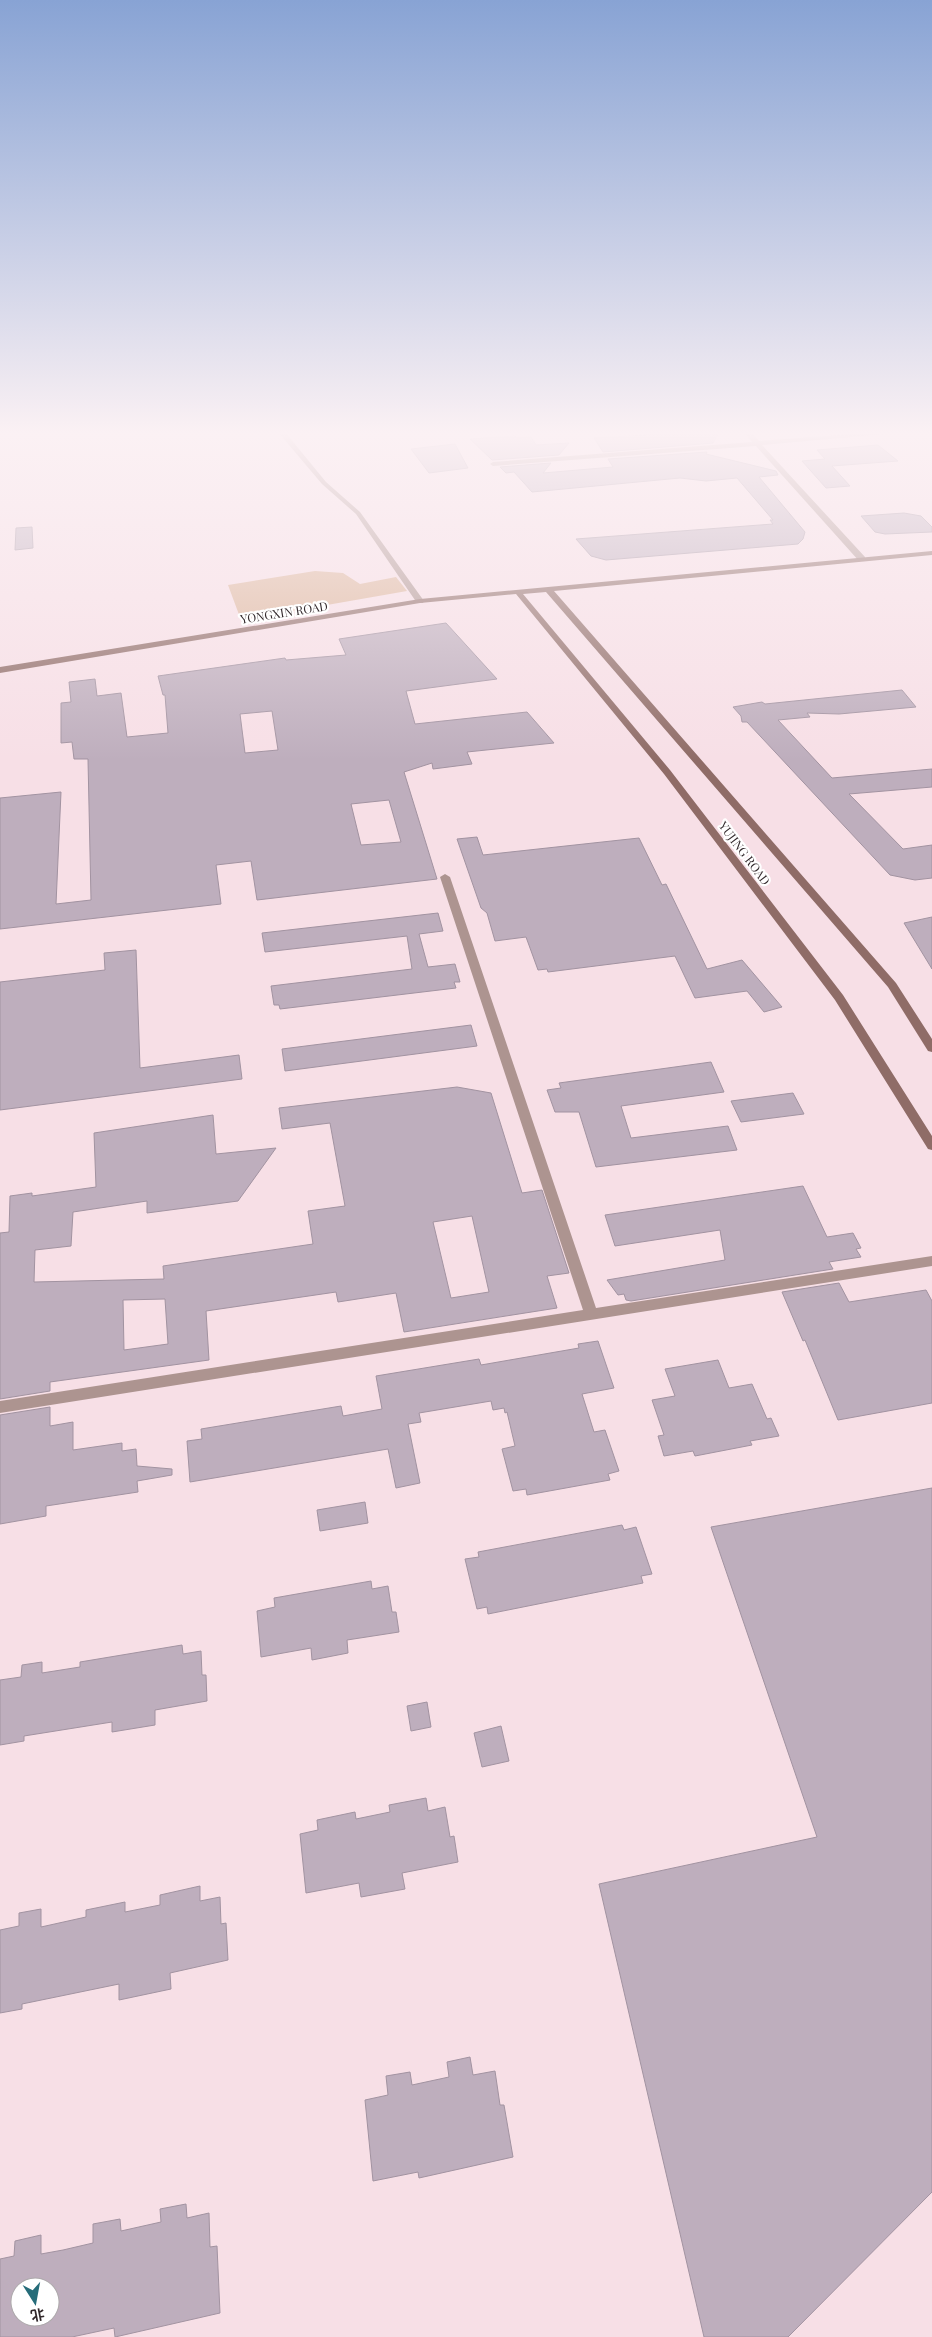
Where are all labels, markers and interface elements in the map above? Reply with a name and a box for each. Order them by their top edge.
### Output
street label: YONGXIN ROAD [238,597,329,627]
street label: YUJING ROAD [715,817,774,888]
north arrow [10,2277,60,2327]
text: 北 [29,2305,46,2326]

